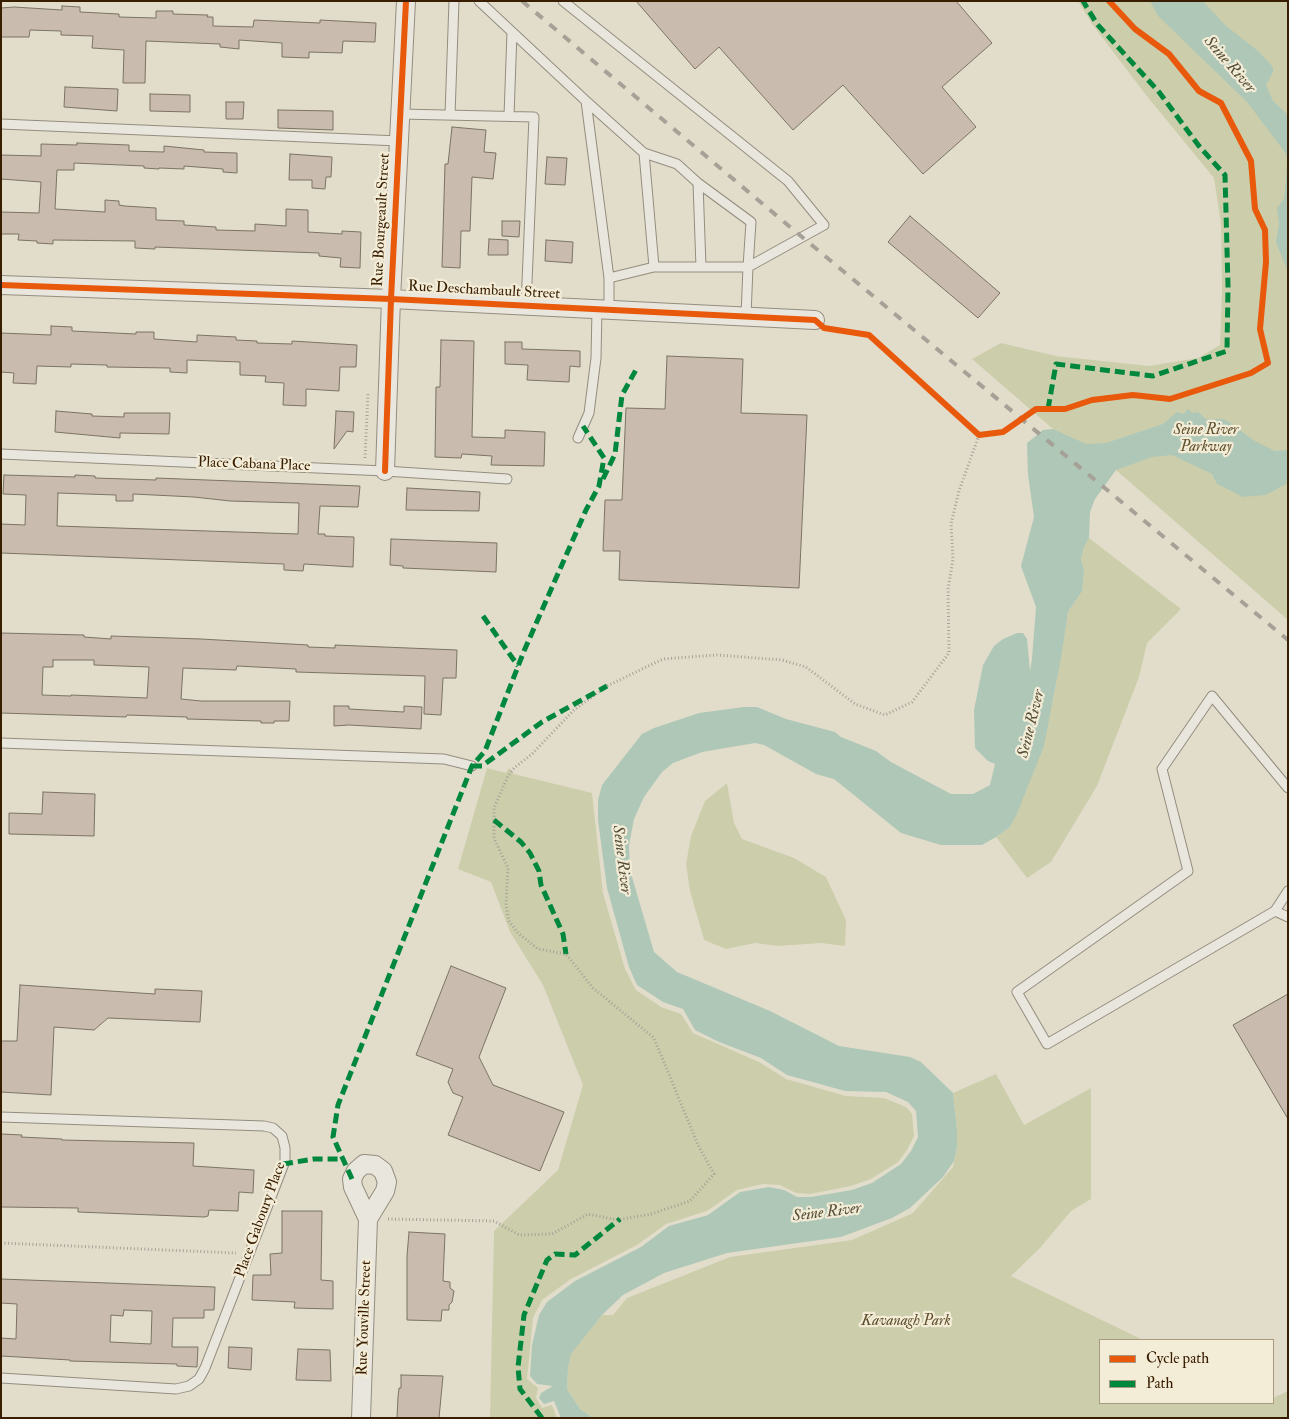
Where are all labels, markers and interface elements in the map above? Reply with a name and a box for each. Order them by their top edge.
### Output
water label: Seine River [1199,33,1259,97]
street label: Rue Bourgeault Street [370,153,394,287]
street label: Rue Deschambault Street [408,278,560,304]
park label: Seine River Parkway [1174,422,1238,457]
street label: Place Cabana Place [197,454,311,476]
water label: Seine River [1014,688,1050,760]
water label: Seine River [607,824,635,896]
street label: Place Gaboury Place [232,1160,290,1280]
water label: Seine River [791,1199,863,1227]
street label: Rue Youville Street [354,1260,376,1376]
park label: Kavanagh Park [861,1313,951,1331]
legend [1099,1339,1274,1404]
text: Cycle path [1146,1349,1209,1368]
text: Path [1146,1374,1173,1393]

